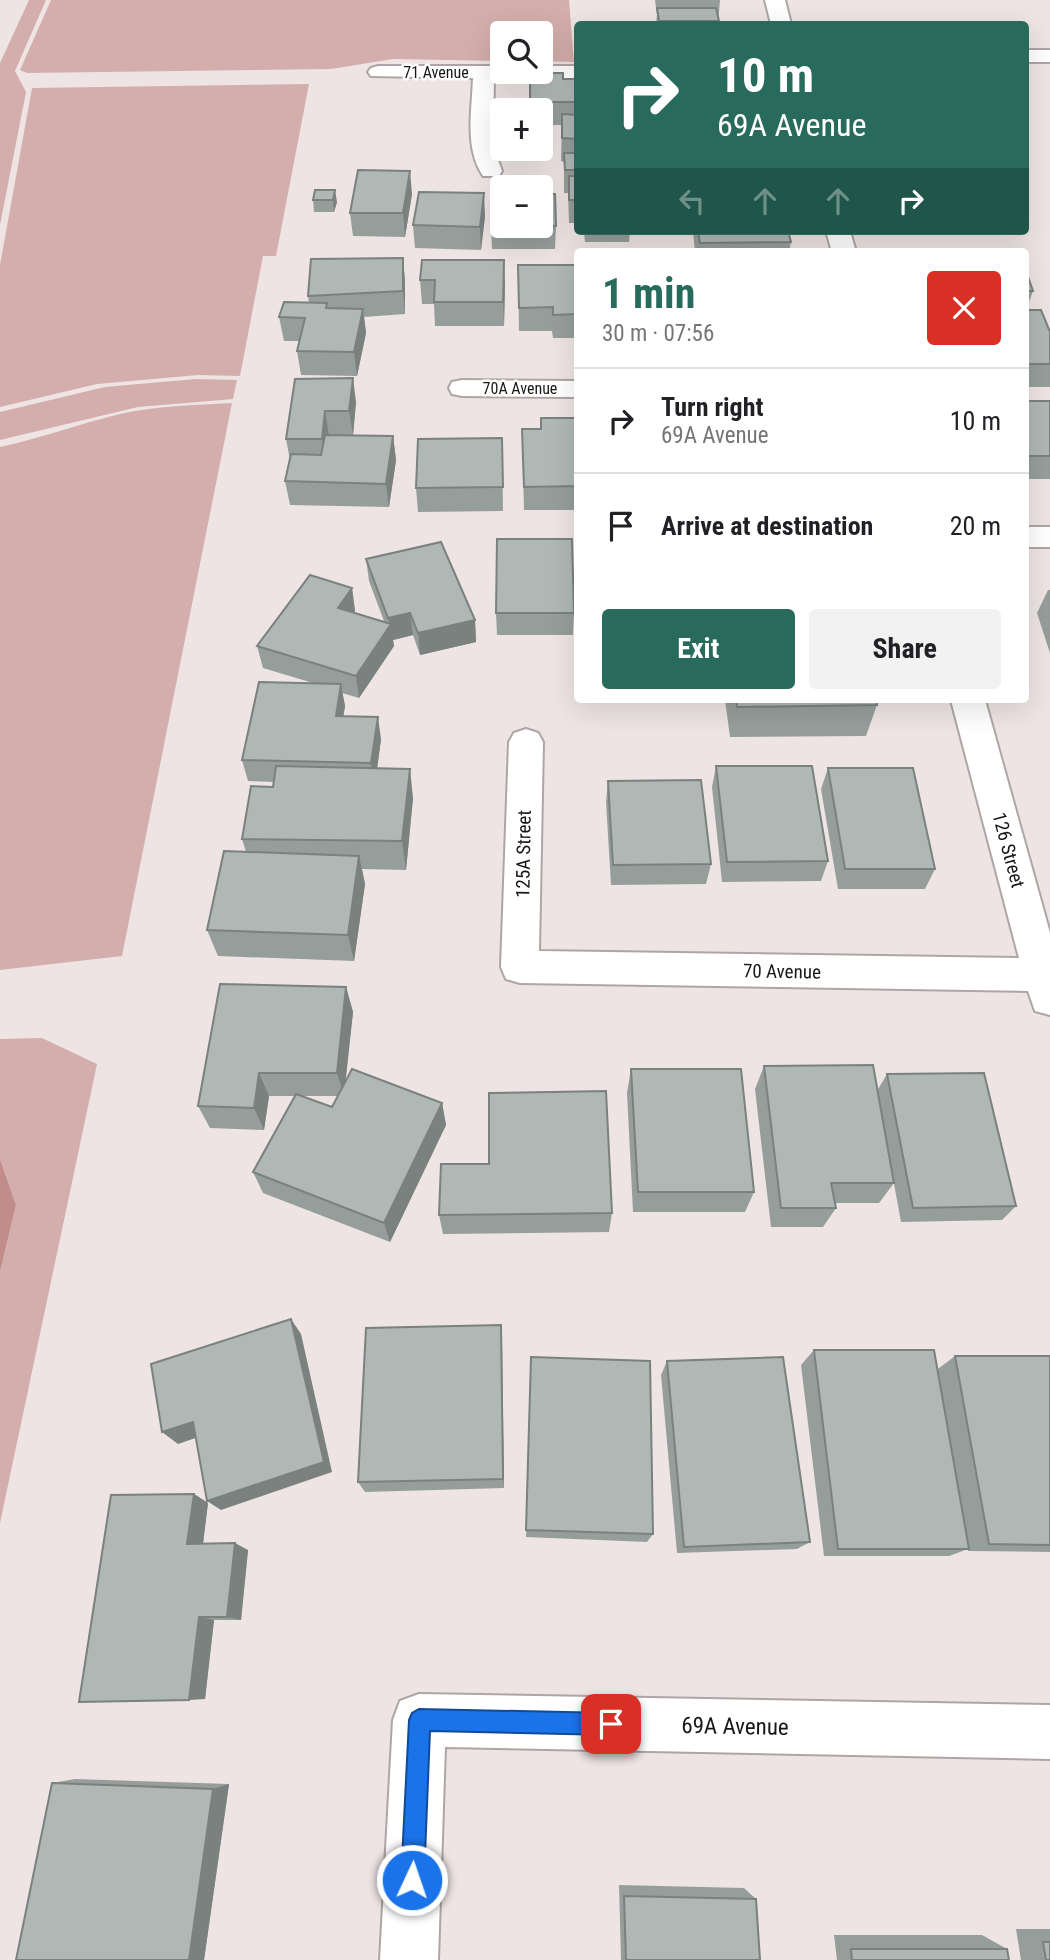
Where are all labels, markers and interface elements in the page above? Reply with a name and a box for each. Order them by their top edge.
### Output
map controls [490,21,553,238]
button: search [490,21,553,84]
text: 10 m [717,47,814,104]
icon: right [602,49,693,140]
street label: 71 Avenue [403,63,469,82]
button: + [490,98,553,161]
text: 69A Avenue [717,106,867,144]
button: − [490,175,553,238]
icon: left [673,182,711,220]
icon: ahead [746,182,784,220]
icon: ahead [819,182,857,220]
icon: right [892,182,930,220]
text: 1 min [602,269,695,318]
button: close [927,271,1001,345]
text: 30 m · 07:56 [602,320,714,347]
street label: 70A Avenue [483,379,557,398]
text: Turn right [661,392,763,422]
icon: right [602,402,640,440]
text: 10 m [950,406,1001,436]
text: 69A Avenue [661,422,768,449]
icon: arrive [602,507,640,545]
text: Arrive at destination [661,511,873,541]
text: 20 m [950,511,1001,541]
button: Exit [602,609,795,689]
button: Share [809,609,1001,689]
street label: 125A Street [511,810,536,898]
street label: 126 Street [987,810,1030,890]
street label: 70 Avenue [743,959,821,984]
pin [581,1694,641,1754]
icon: arrive [592,1705,630,1743]
street label: 69A Avenue [681,1712,789,1741]
position arrow [375,1843,449,1917]

